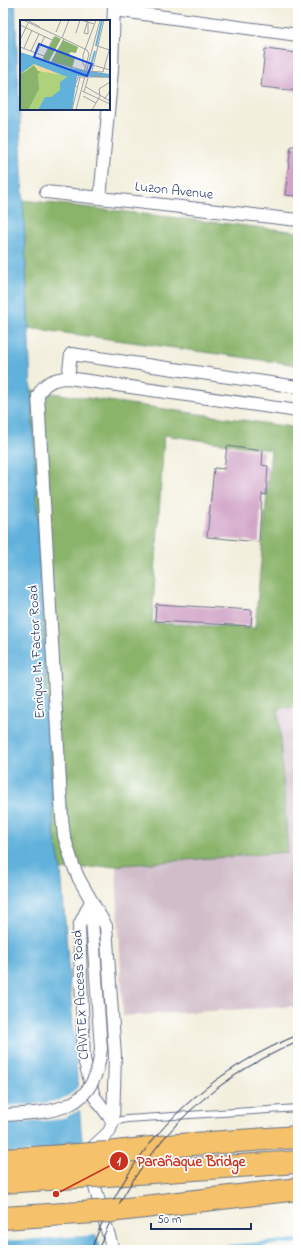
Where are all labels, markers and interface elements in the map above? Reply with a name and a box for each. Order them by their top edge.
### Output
inset map [20,20,110,110]
street label: Luzon Avenue [134,176,215,206]
street label: Enrique M. Factor Road [23,585,51,719]
street label: CAVITEX Access Road [67,930,95,1060]
callout: Parañaque Bridge [109,1148,253,1175]
text: Parañaque Bridge [137,1151,247,1175]
text: 1 [117,1153,121,1171]
scale bar [151,1205,251,1231]
text: 50 m [157,1211,181,1229]

